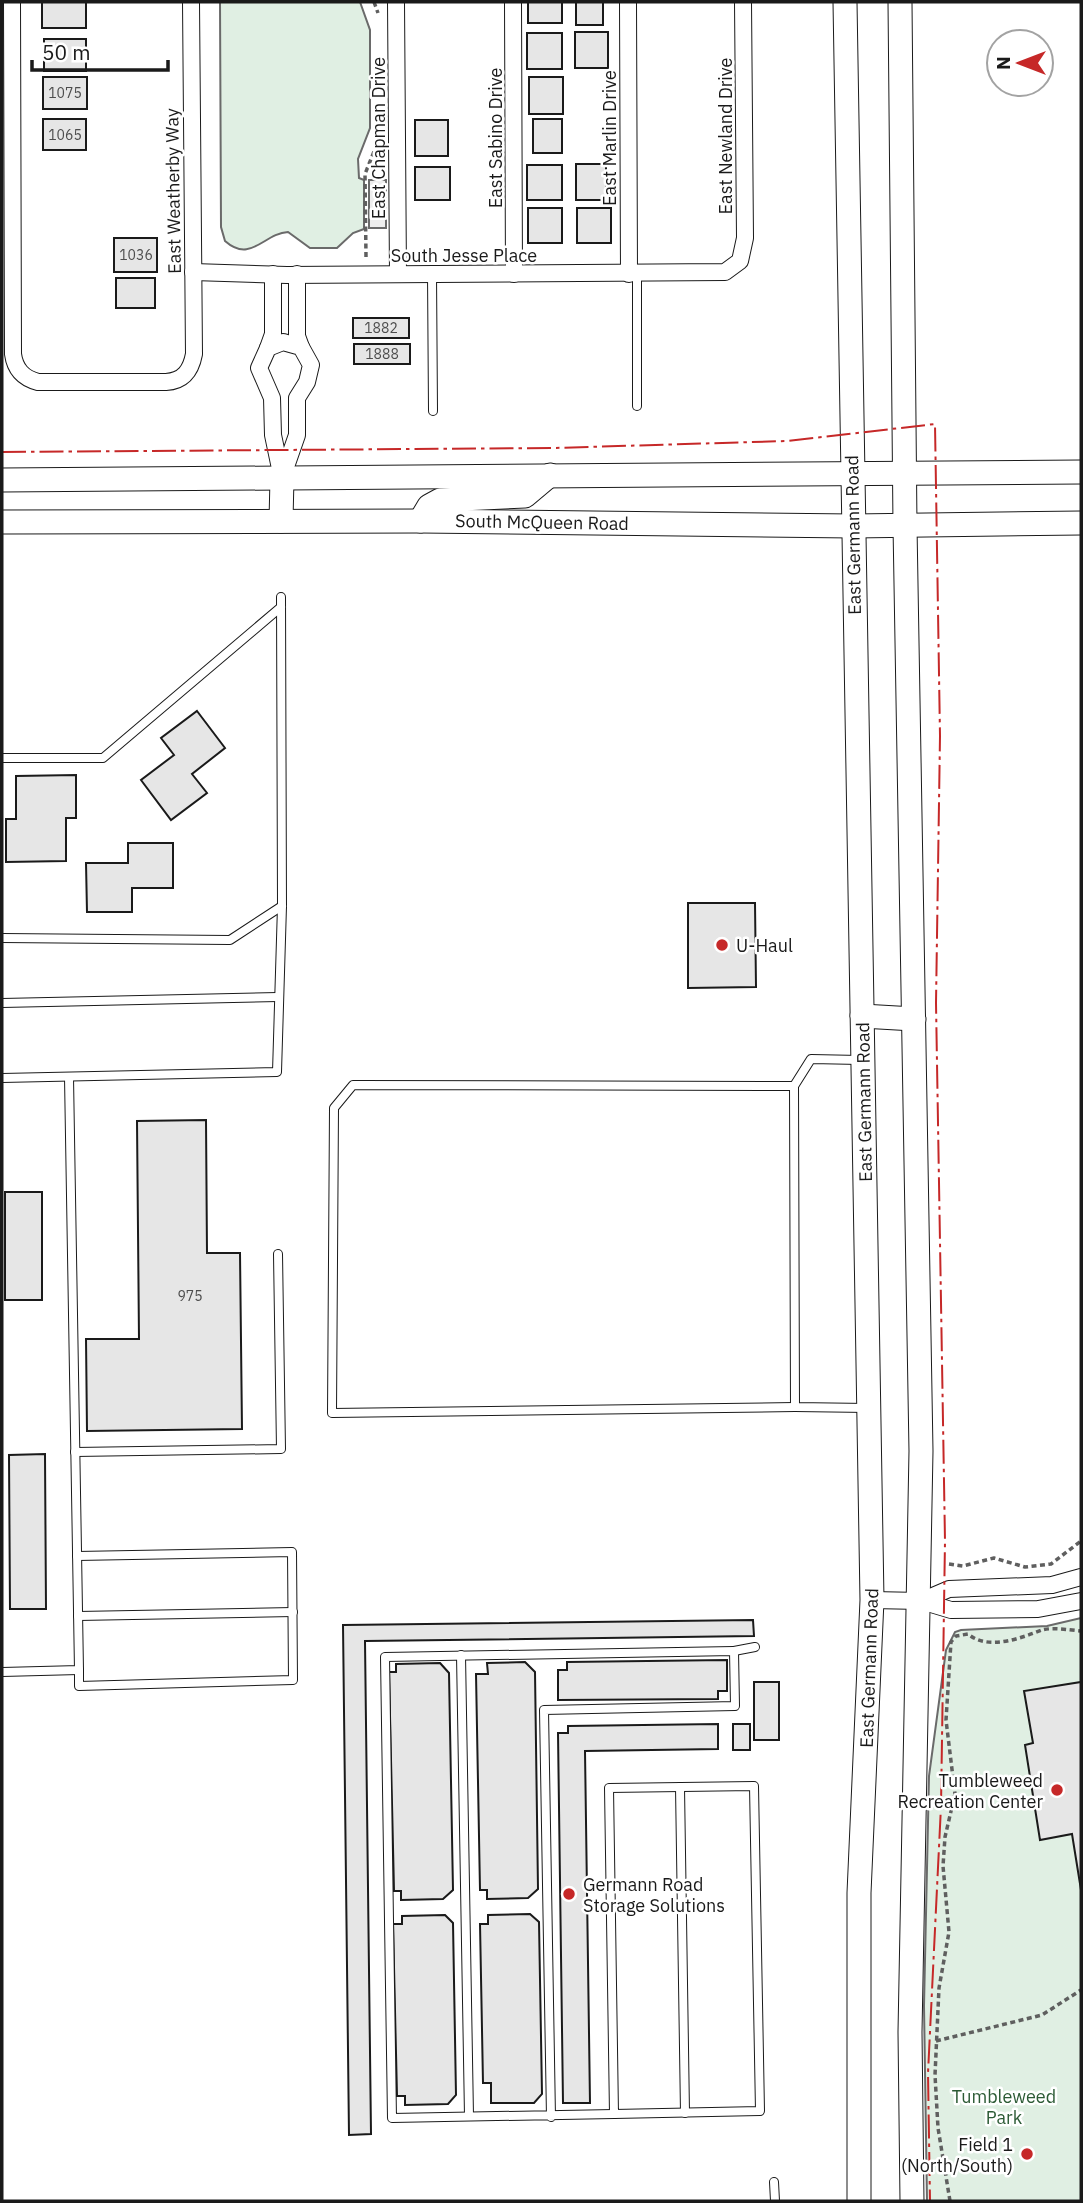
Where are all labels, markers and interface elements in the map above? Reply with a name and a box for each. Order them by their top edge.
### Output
scale bar [32,28,168,72]
north arrow [985,28,1055,98]
text: 50 m [42,38,91,66]
text: N [991,56,1015,70]
street label: East Chapman Drive [367,57,390,219]
street label: East Newland Drive [714,57,737,214]
street label: East Sabino Drive [484,68,507,208]
street label: East Marlin Drive [598,70,621,206]
house number: 1075 [48,84,82,102]
street label: East Weatherby Way [160,108,186,274]
house number: 1065 [48,126,82,144]
street label: South Jesse Place [391,244,537,267]
house number: 1036 [119,246,153,264]
house number: 1882 [364,319,398,337]
house number: 1888 [365,345,399,363]
street label: East Germann Road [840,455,866,615]
street label: South McQueen Road [455,509,629,535]
place label: U-Haul [736,934,793,957]
marker: U-Haul [714,937,730,953]
street label: East Germann Road [851,1022,877,1182]
house number: 975 [177,1287,203,1305]
street label: East Germann Road [855,1588,883,1748]
place label: Tumbleweed Recreation Center [897,1769,1043,1813]
marker: Tumbleweed Recreation Center [1049,1782,1065,1798]
place label: Germann Road Storage Solutions [583,1873,725,1917]
marker: Germann Road Storage Solutions [561,1886,577,1902]
park label: Tumbleweed Park [952,2085,1056,2129]
place label: Field 1 (North/South) [901,2133,1013,2177]
marker: Field 1 (North/South) [1019,2146,1035,2162]

